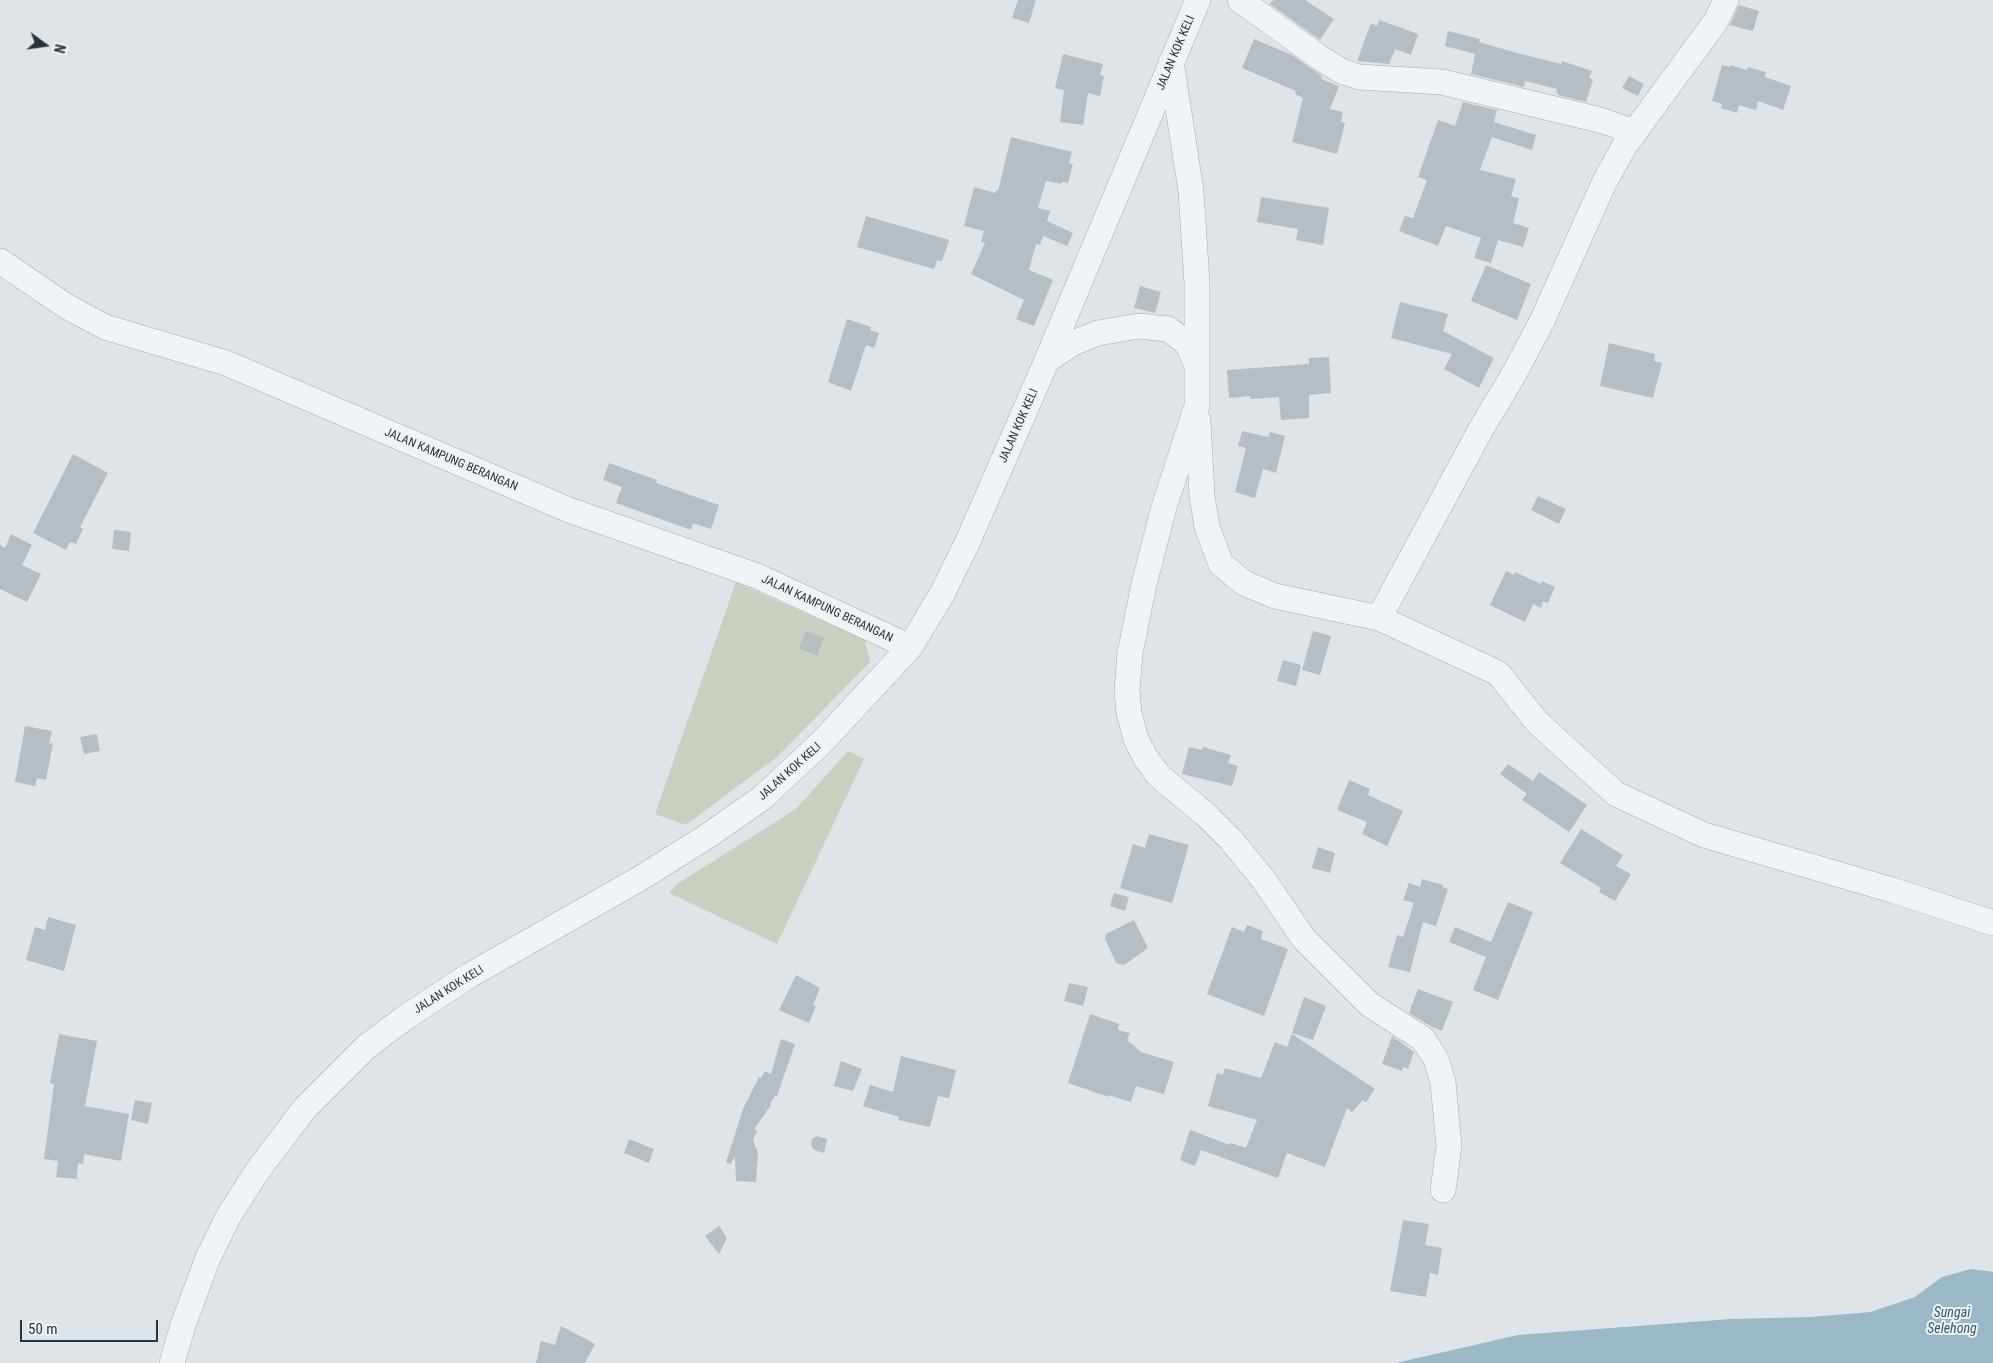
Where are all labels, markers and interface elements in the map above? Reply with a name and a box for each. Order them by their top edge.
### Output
street label: JALAN KOK KELI [1154,14,1198,92]
north arrow [20,20,70,70]
text: N [51,43,68,55]
street label: JALAN KOK KELI [996,387,1042,465]
street label: JALAN KAMPUNG BERANGAN [382,425,520,495]
street label: JALAN KAMPUNG BERANGAN [759,572,895,646]
street label: JALAN KOK KELI [756,740,824,804]
street label: JALAN KOK KELI [411,963,487,1017]
water label: Sungai Selehong [1927,1305,1977,1338]
scale bar [22,1310,160,1342]
text: 50 m [28,1320,58,1338]

